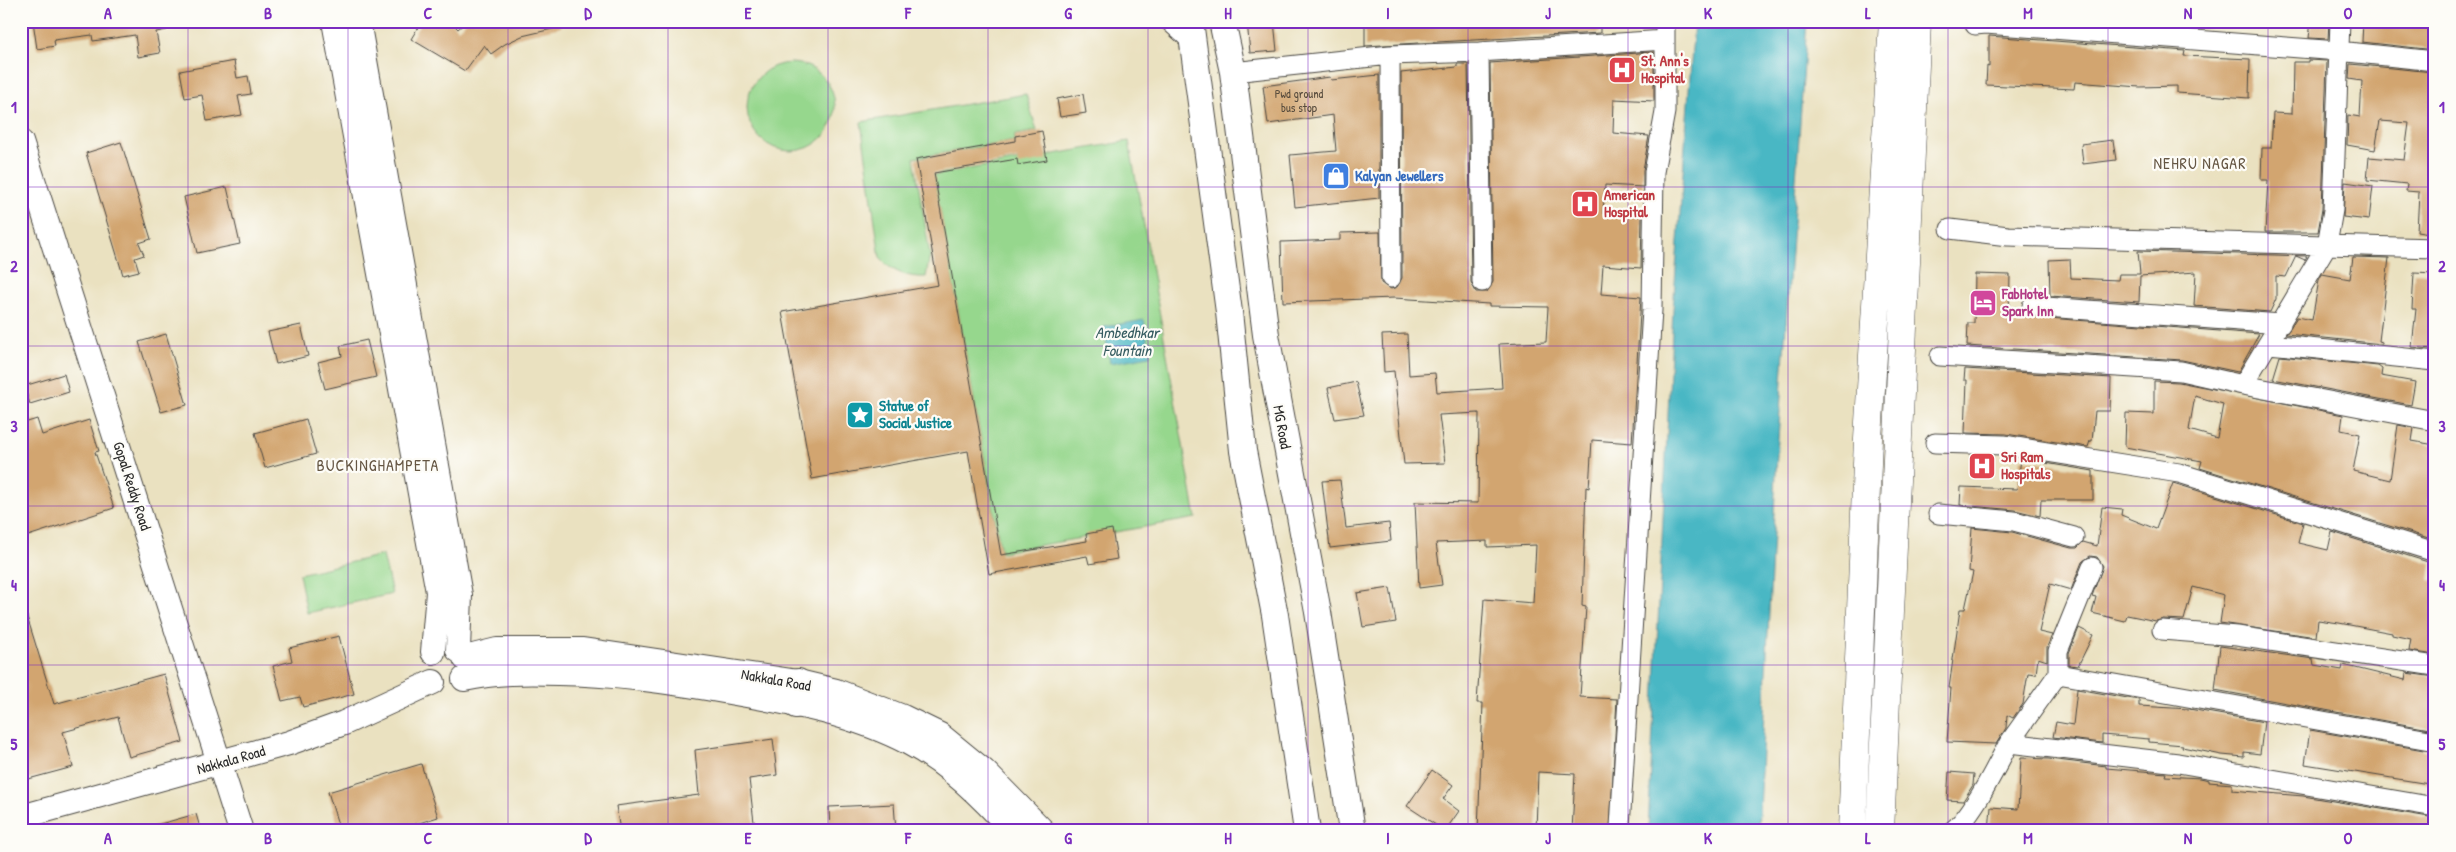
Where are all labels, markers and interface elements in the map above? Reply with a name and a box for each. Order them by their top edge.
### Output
text: A [104,2,112,24]
text: B [264,2,272,24]
text: C [424,2,433,24]
text: D [584,2,592,24]
text: E [744,2,752,24]
text: F [904,2,912,24]
text: G [1064,2,1072,24]
text: H [1224,2,1232,24]
text: I [1386,2,1390,24]
text: J [1545,2,1551,24]
text: K [1704,2,1713,24]
text: L [1865,2,1871,24]
text: M [2023,2,2033,24]
text: N [2184,2,2193,24]
text: O [2344,2,2353,24]
place label: St. Ann's Hospital [1641,50,1689,89]
hospital icon: St. Ann's Hospital [1607,55,1637,85]
house number: Pwd ground bus stop [1275,85,1324,116]
text: 1 [11,96,17,118]
text: 1 [2439,96,2445,118]
district label: NEHRU NAGAR [2154,152,2246,174]
shop icon: Kalyan Jewellers [1321,161,1351,191]
place label: Kalyan Jewellers [1355,165,1444,187]
place label: American Hospital [1604,184,1655,223]
hospital icon: American Hospital [1570,189,1600,219]
text: 2 [10,255,18,277]
text: 2 [2438,255,2446,277]
place label: FabHotel Spark Inn [2001,283,2054,322]
hotel icon: FabHotel Spark Inn [1968,288,1998,318]
water label: Ambedhkar Fountain [1095,321,1161,361]
place label: Statue of Social Justice [879,395,952,433]
place icon: Statue of Social Justice [845,400,875,430]
street label: MG Road [1268,403,1297,451]
text: 3 [10,415,18,437]
text: 3 [2438,415,2446,437]
street label: Gopal Reddy Road [108,439,157,533]
place label: Sri Ram Hospitals [2001,446,2051,485]
hospital icon: Sri Ram Hospitals [1967,451,1997,481]
district label: BUCKINGHAMPETA [317,454,439,476]
text: 4 [11,574,17,596]
text: 4 [2439,574,2445,596]
street label: Nakkala Road [740,663,813,696]
text: 5 [11,733,18,755]
text: 5 [2439,733,2446,755]
street label: Nakkala Road [194,740,268,779]
text: A [104,827,112,849]
text: B [264,827,272,849]
text: C [424,827,433,849]
text: D [584,827,592,849]
text: E [744,827,752,849]
text: F [904,827,912,849]
text: G [1064,827,1072,849]
text: H [1224,827,1232,849]
text: I [1386,827,1390,849]
text: J [1545,827,1551,849]
text: K [1704,827,1713,849]
text: L [1865,827,1871,849]
text: M [2023,827,2033,849]
text: N [2184,827,2193,849]
text: O [2344,827,2353,849]

